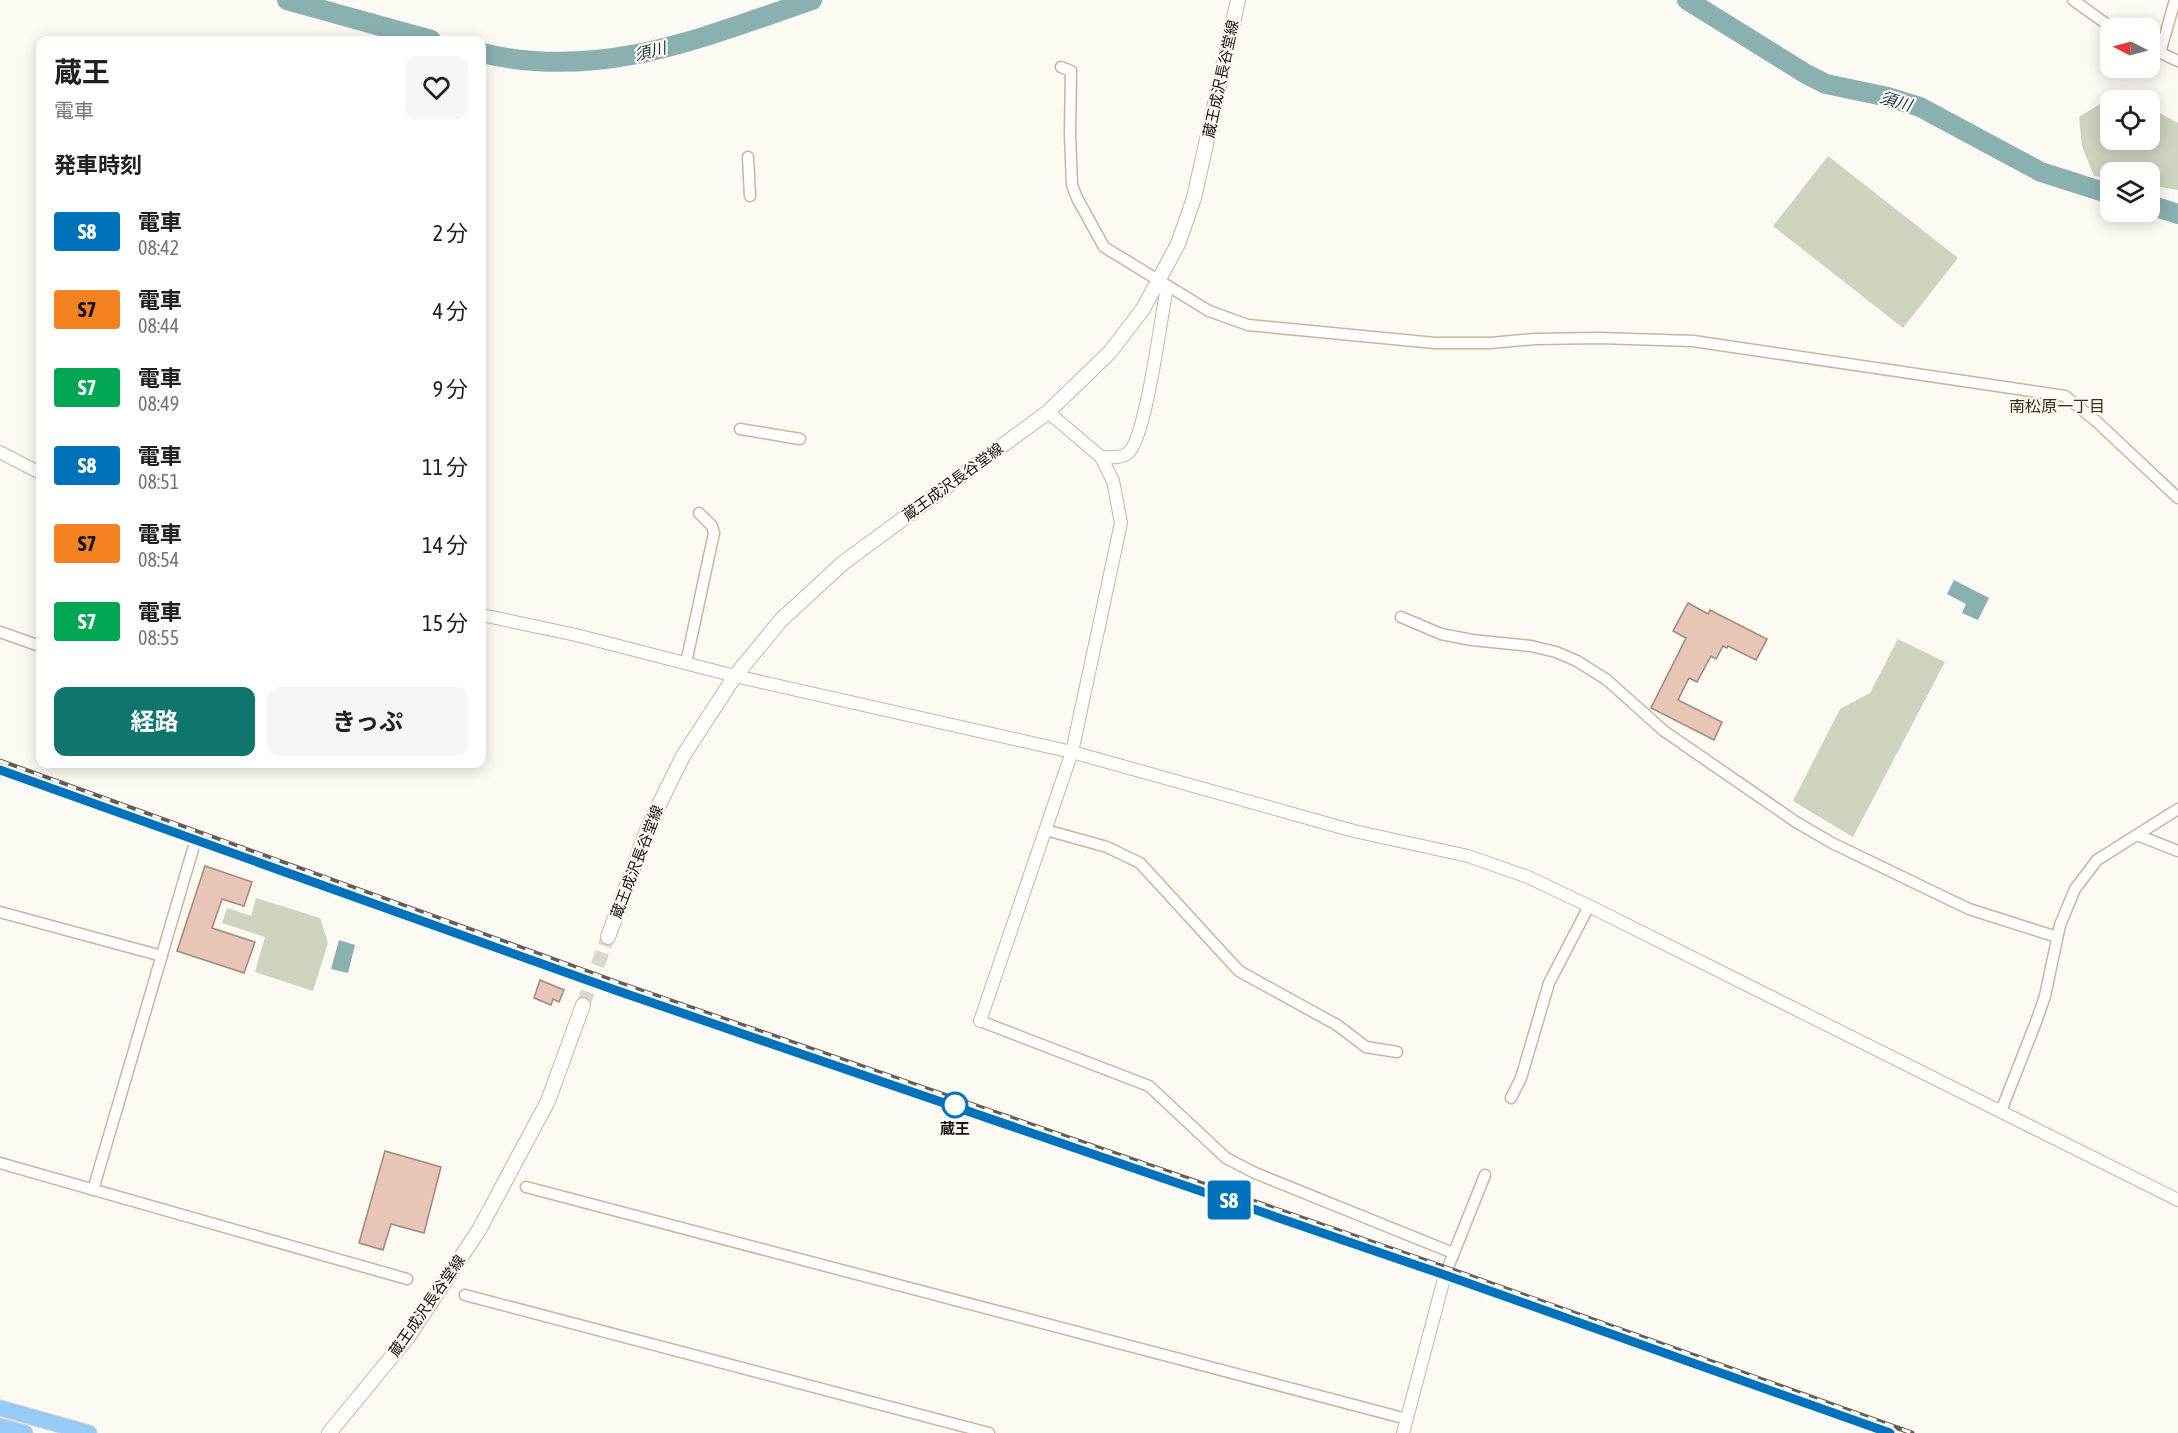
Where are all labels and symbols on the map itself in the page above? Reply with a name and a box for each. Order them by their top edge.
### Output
street label: 蔵王成沢長谷堂線 [1200,18,1241,139]
north arrow [2100,18,2160,78]
water label: 須川 [632,38,670,64]
water label: 須川 [1878,88,1916,115]
district label: 南松原一丁目 [2009,397,2105,415]
street label: 蔵王成沢長谷堂線 [899,439,1006,524]
street label: 蔵王成沢長谷堂線 [607,803,666,921]
marker: 蔵王 [942,1092,968,1118]
place label: 蔵王 [940,1120,970,1137]
line badge: S8 [1202,1180,1256,1220]
street label: 蔵王成沢長谷堂線 [385,1252,468,1360]

